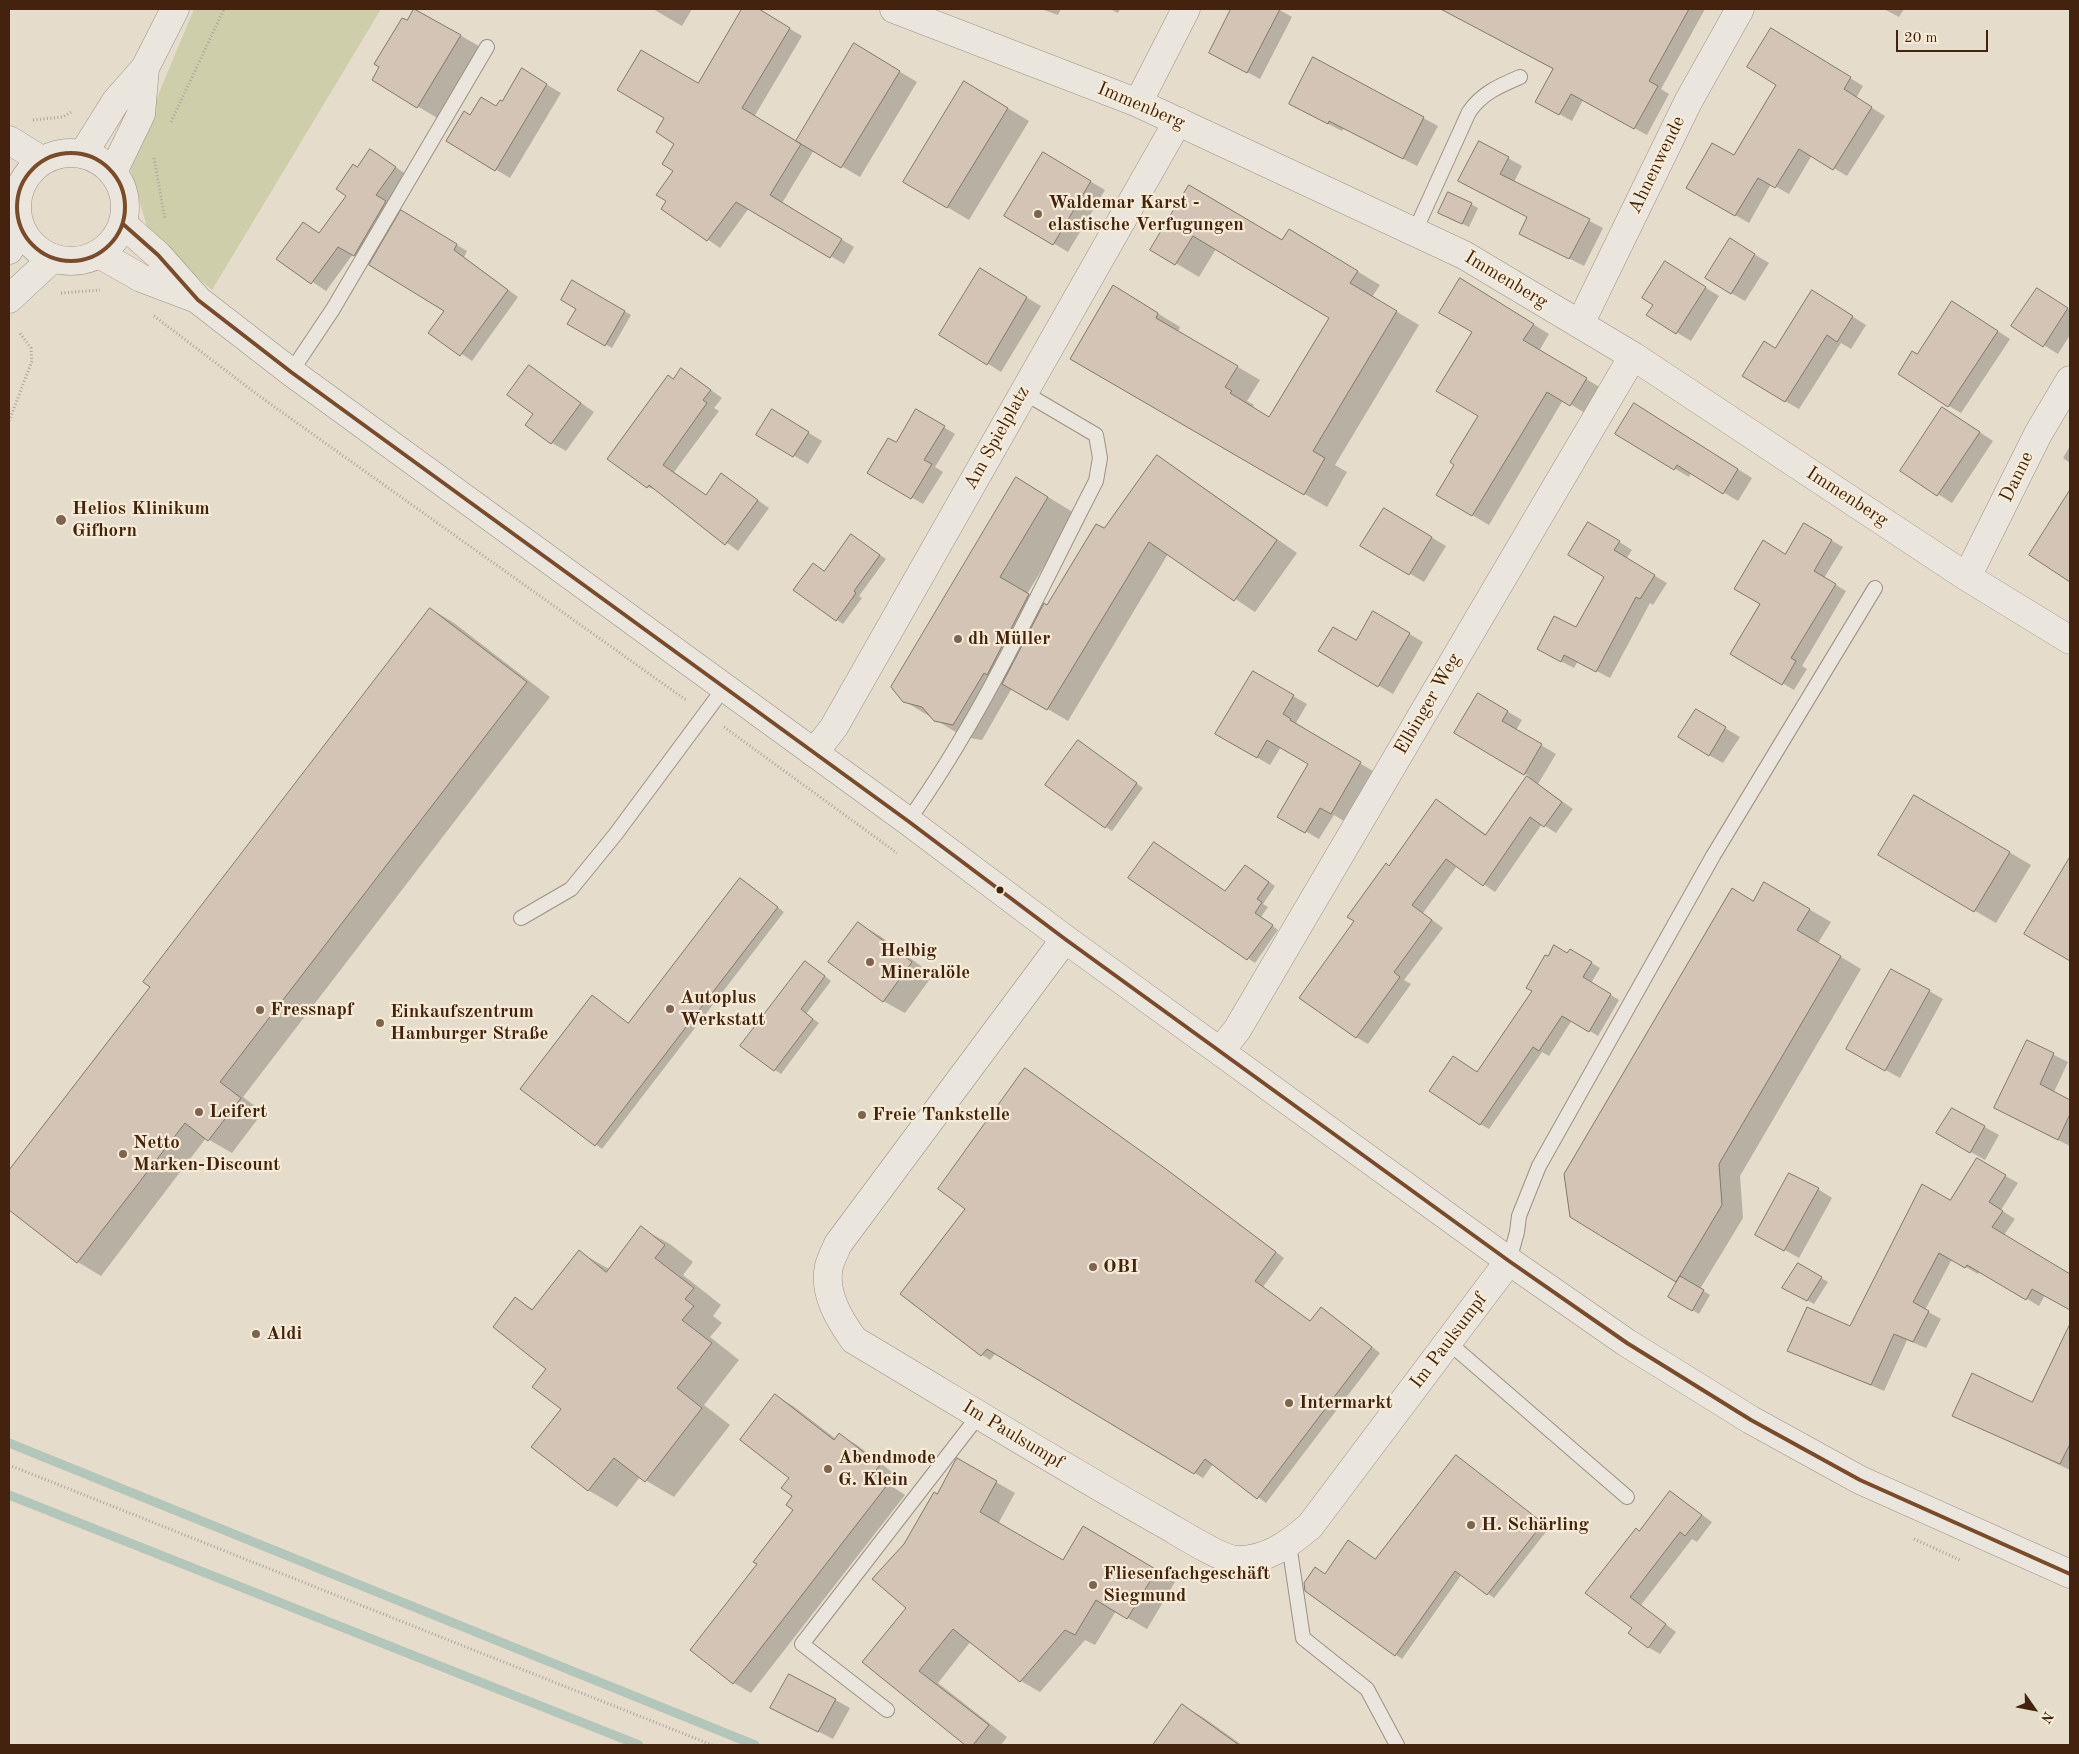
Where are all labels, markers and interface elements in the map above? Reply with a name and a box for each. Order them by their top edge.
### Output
scale bar [1899,20,1992,52]
text: 20 m [1904,31,1938,46]
street label: Immenberg [1094,77,1188,135]
street label: Ahnenwende [1624,113,1690,217]
place label: Waldemar Karst - elastische Verfugungen [1048,192,1244,236]
marker: Waldemar Karst - elastische Verfugungen [1032,208,1044,220]
street label: Immenberg [1460,246,1552,314]
street label: Am Spielplatz [959,382,1035,494]
street label: Danne [1995,448,2039,506]
street label: Immenberg [1802,462,1892,532]
place label: Helios Klinikum Gifhorn [72,498,210,542]
marker: Helios Klinikum Gifhorn [54,513,68,527]
place label: dh Müller [968,628,1050,650]
marker: dh Müller [952,633,964,645]
street label: Elbinger Weg [1390,649,1466,759]
unlabelled marker [995,885,1005,895]
place label: Helbig Mineralöle [880,940,970,984]
marker: Helbig Mineralöle [864,956,876,968]
place label: Autoplus Werkstatt [680,987,765,1031]
place label: Fressnapf [270,999,353,1021]
place label: Einkaufszentrum Hamburger Straße [390,1001,548,1045]
marker: Autoplus Werkstatt [664,1003,676,1015]
marker: Fressnapf [254,1004,266,1016]
marker: Einkaufszentrum Hamburger Straße [374,1017,386,1029]
place label: Leifert [209,1101,267,1123]
place label: Freie Tankstelle [872,1104,1010,1126]
marker: Leifert [193,1106,205,1118]
marker: Freie Tankstelle [856,1109,868,1121]
place label: Netto Marken-Discount [133,1132,280,1176]
marker: Netto Marken-Discount [117,1148,129,1160]
place label: OBI [1103,1256,1138,1278]
marker: OBI [1087,1261,1099,1273]
street label: Im Paulsumpf [1406,1289,1492,1393]
place label: Aldi [266,1323,302,1345]
marker: Aldi [250,1328,262,1340]
place label: Intermarkt [1299,1392,1393,1414]
street label: Im Paulsumpf [958,1396,1068,1474]
marker: Intermarkt [1283,1397,1295,1409]
place label: Abendmode G. Klein [838,1447,936,1491]
marker: Abendmode G. Klein [822,1463,834,1475]
place label: H. Schärling [1481,1514,1589,1536]
marker: H. Schärling [1465,1519,1477,1531]
place label: Fliesenfachgeschäft Siegmund [1103,1563,1270,1607]
marker: Fliesenfachgeschäft Siegmund [1087,1579,1099,1591]
north arrow [2009,1684,2059,1734]
text: N [2038,1709,2055,1725]

